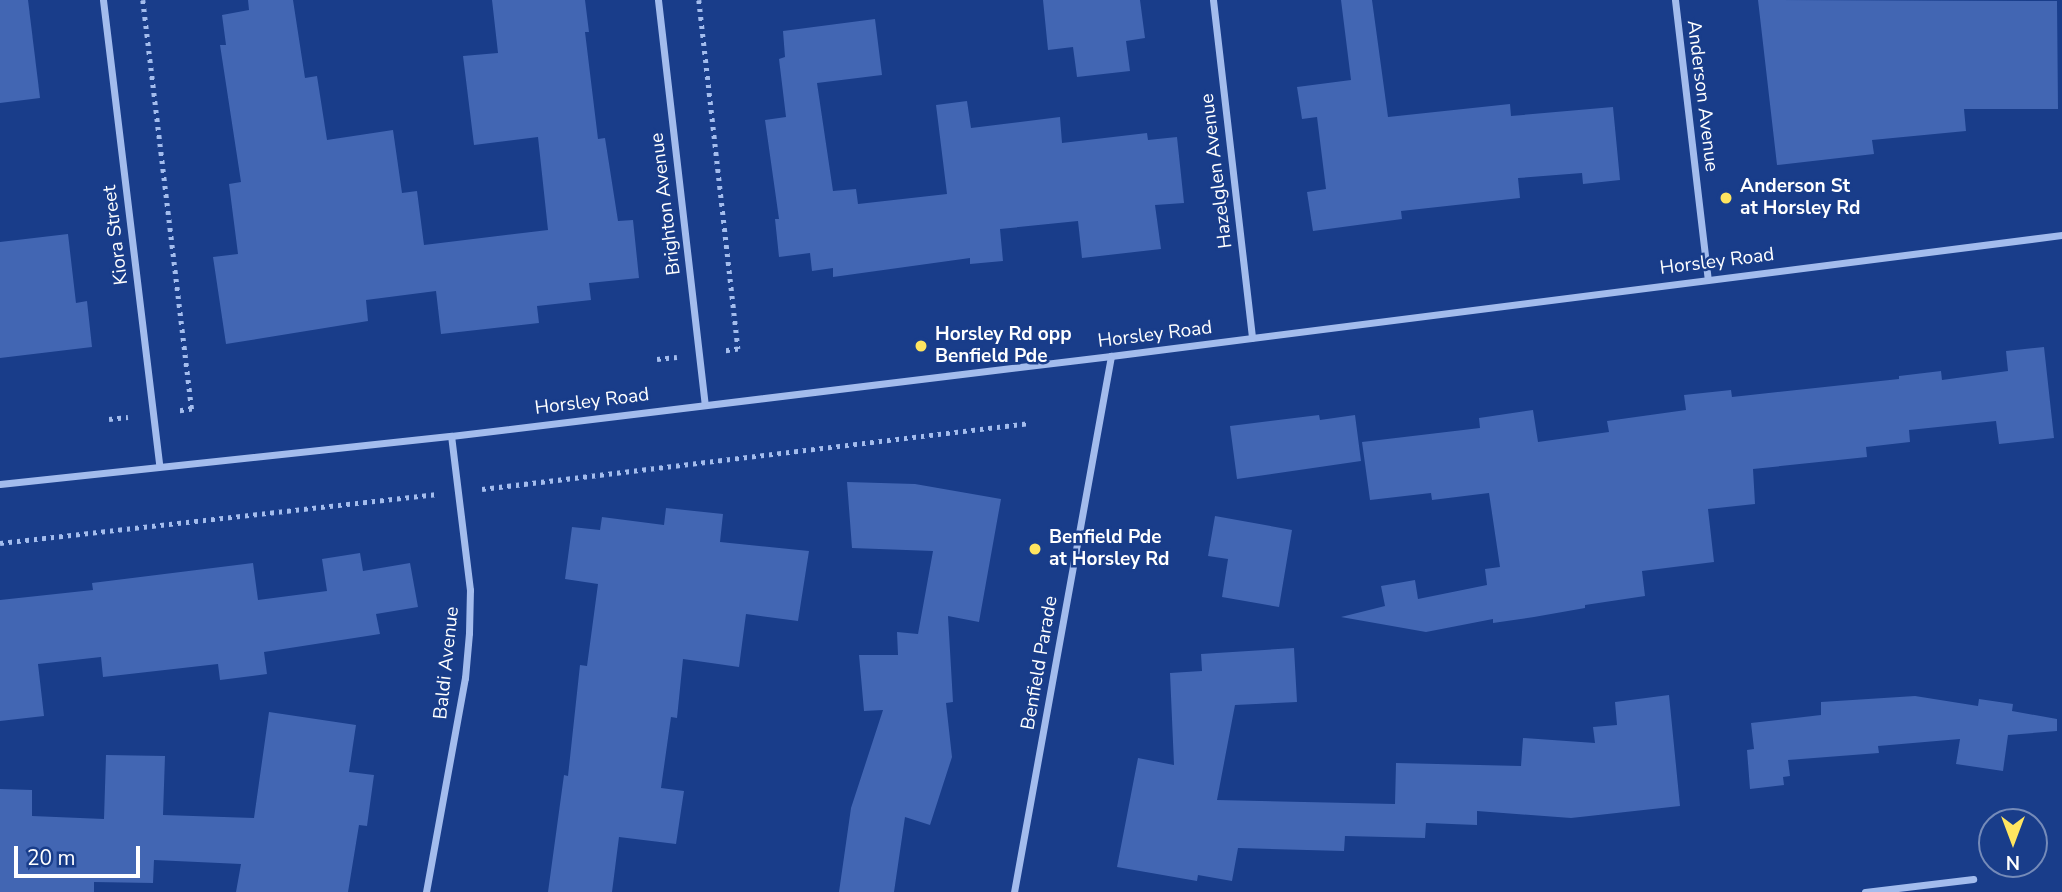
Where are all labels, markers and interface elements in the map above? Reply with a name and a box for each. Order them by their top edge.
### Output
street label: Anderson Avenue [1681,19,1723,173]
street label: Hazelglen Avenue [1196,92,1238,250]
street label: Brighton Avenue [646,131,686,277]
place label: Anderson St at Horsley Rd [1740,176,1860,220]
street label: Kiora Street [99,184,133,286]
marker: Anderson St at Horsley Rd [1718,190,1734,206]
street label: Horsley Road [1658,244,1776,280]
street label: Horsley Road [1096,317,1214,353]
place label: Horsley Rd opp Benfield Pde [935,324,1072,368]
marker: Horsley Rd opp Benfield Pde [913,338,929,354]
street label: Horsley Road [533,384,651,420]
place label: Benfield Pde at Horsley Rd [1049,527,1169,571]
marker: Benfield Pde at Horsley Rd [1027,541,1043,557]
street label: Benfield Parade [1017,594,1063,732]
street label: Baldi Avenue [430,605,464,721]
north arrow [1978,808,2048,878]
scale bar [18,832,144,876]
text: 20 m [27,844,76,872]
text: N [2006,849,2020,875]

